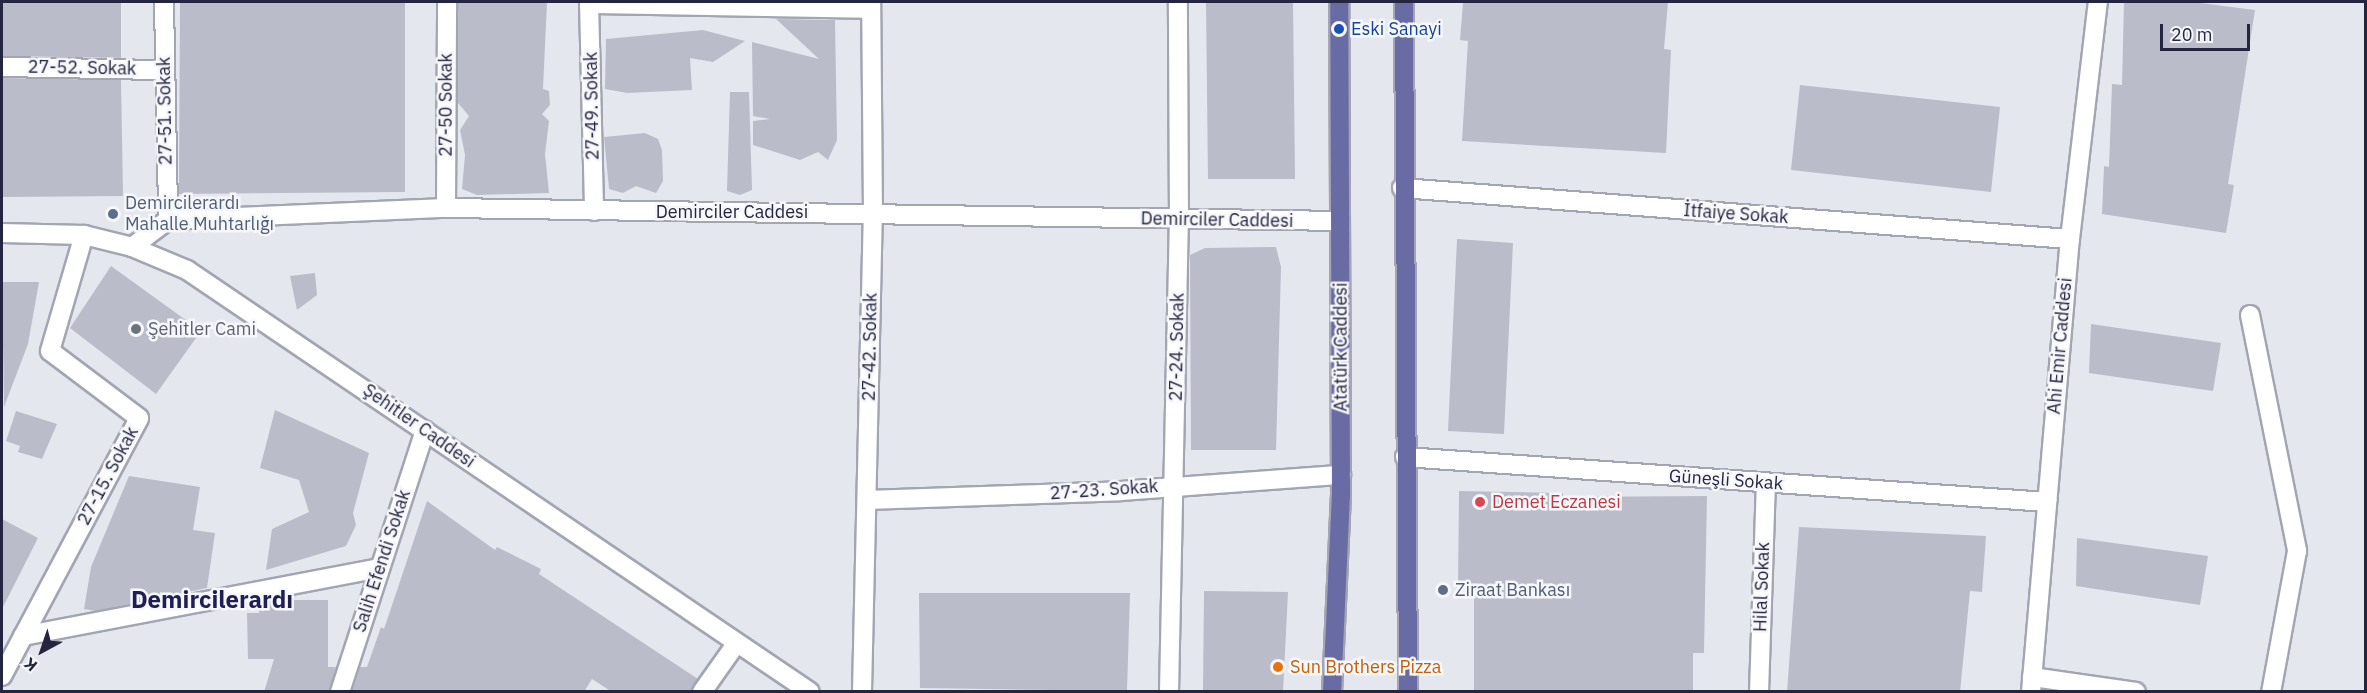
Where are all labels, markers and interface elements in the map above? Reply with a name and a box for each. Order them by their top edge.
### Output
scale bar [2163,12,2253,50]
place label: Eski Sanayi [1351,18,1442,40]
marker: Eski Sanayi [1332,22,1346,36]
text: 20 m [2171,23,2213,46]
street label: 27-49. Sokak [580,52,604,160]
street label: 27-50 Sokak [435,53,457,157]
street label: 27-52. Sokak [28,56,136,80]
street label: 27-51. Sokak [153,57,177,165]
place label: Demircilerardı Mahalle Muhtarlığı [125,193,274,236]
street label: İtfaiye Sokak [1683,200,1789,228]
street label: Demirciler Caddesi [656,201,808,223]
marker: Demircilerardı Mahalle Muhtarlığı [106,207,120,221]
street label: Demirciler Caddesi [1140,208,1294,232]
street label: Ahi Emir Caddesi [2043,277,2077,415]
street label: Atatürk Caddesi [1330,282,1352,412]
street label: 27-42. Sokak [858,293,882,401]
street label: 27-24. Sokak [1165,293,1189,401]
place label: Şehitler Cami [148,318,256,340]
marker: Şehitler Cami [129,322,143,336]
street label: Şehitler Caddesi [359,379,479,473]
street label: 27-15. Sokak [73,423,143,529]
street label: Güneşli Sokak [1668,465,1784,495]
street label: 27-23. Sokak [1049,475,1159,505]
street label: Salih Efendi Sokak [349,487,415,635]
place label: Demet Eczanesi [1492,491,1621,513]
marker: Demet Eczanesi [1473,495,1487,509]
street label: Hilal Sokak [1750,542,1774,632]
place label: Ziraat Bankası [1455,579,1570,601]
marker: Ziraat Bankası [1436,583,1450,597]
district label: Demircilerardı [131,586,293,614]
north arrow [12,621,72,681]
text: K [20,654,41,676]
place label: Sun Brothers Pizza [1290,656,1441,678]
marker: Sun Brothers Pizza [1271,660,1285,674]

